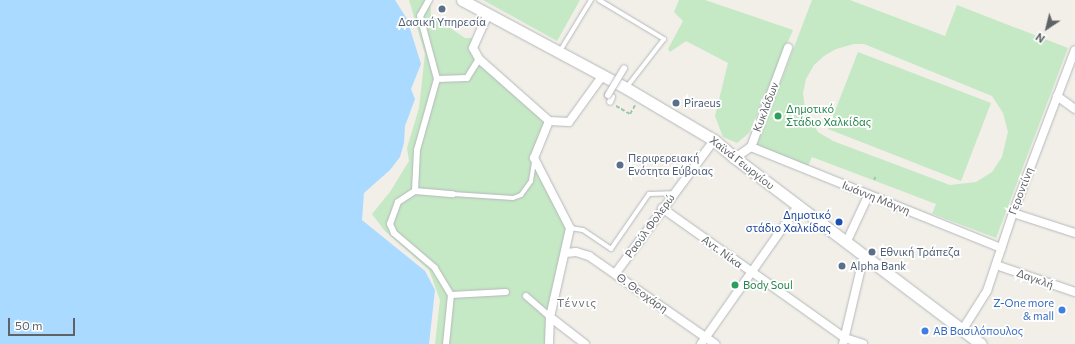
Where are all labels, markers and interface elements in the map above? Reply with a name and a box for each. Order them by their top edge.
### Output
marker: Δασική Υπηρεσία [437,4,447,14]
north arrow [1027,8,1067,48]
place label: Δασική Υπηρεσία [398,15,486,29]
text: N [1033,31,1047,46]
street label: Κυκλάδων [750,80,782,134]
place label: Piraeus [684,96,721,110]
marker: Piraeus [671,98,681,108]
place label: Δημοτικό Στάδιο Χαλκίδας [786,103,871,129]
marker: Δημοτικό Στάδιο Χαλκίδας [773,111,783,121]
street label: Χαϊνά Γεωργίου [707,134,777,192]
place label: Περιφερειακή Ενότητα Εύβοιας [628,152,713,178]
marker: Περιφερειακή Ενότητα Εύβοιας [615,160,625,170]
street label: Γεροντίνη [1006,166,1036,216]
street label: Ιωάννη Μὰγνη [840,178,912,218]
street label: Ραούλ Φολερώ [622,191,678,261]
place label: Δημοτικό στάδιο Χαλκίδας [746,209,831,235]
marker: Δημοτικό στάδιο Χαλκίδας [834,217,844,227]
street label: Αντ. Νίκα [699,233,745,271]
place label: Εθνική Τράπεζα [880,245,960,259]
marker: Εθνική Τράπεζα [867,247,877,257]
place label: Alpha Bank [850,259,906,273]
marker: Alpha Bank [837,261,847,271]
street label: Δαγκλή [1015,266,1055,292]
street label: Θ. Θεοχάρη [614,271,670,315]
place label: Body Soul [743,278,793,292]
marker: Body Soul [730,280,740,290]
district label: Τέννις [557,296,597,310]
place label: Z-One more & mall [993,297,1054,323]
marker: Z-One more & mall [1057,305,1067,315]
scale bar [10,310,77,336]
text: 50 m [15,318,43,332]
place label: ΑΒ Βασιλόπουλος [933,324,1023,338]
marker: ΑΒ Βασιλόπουλος [920,326,930,336]

